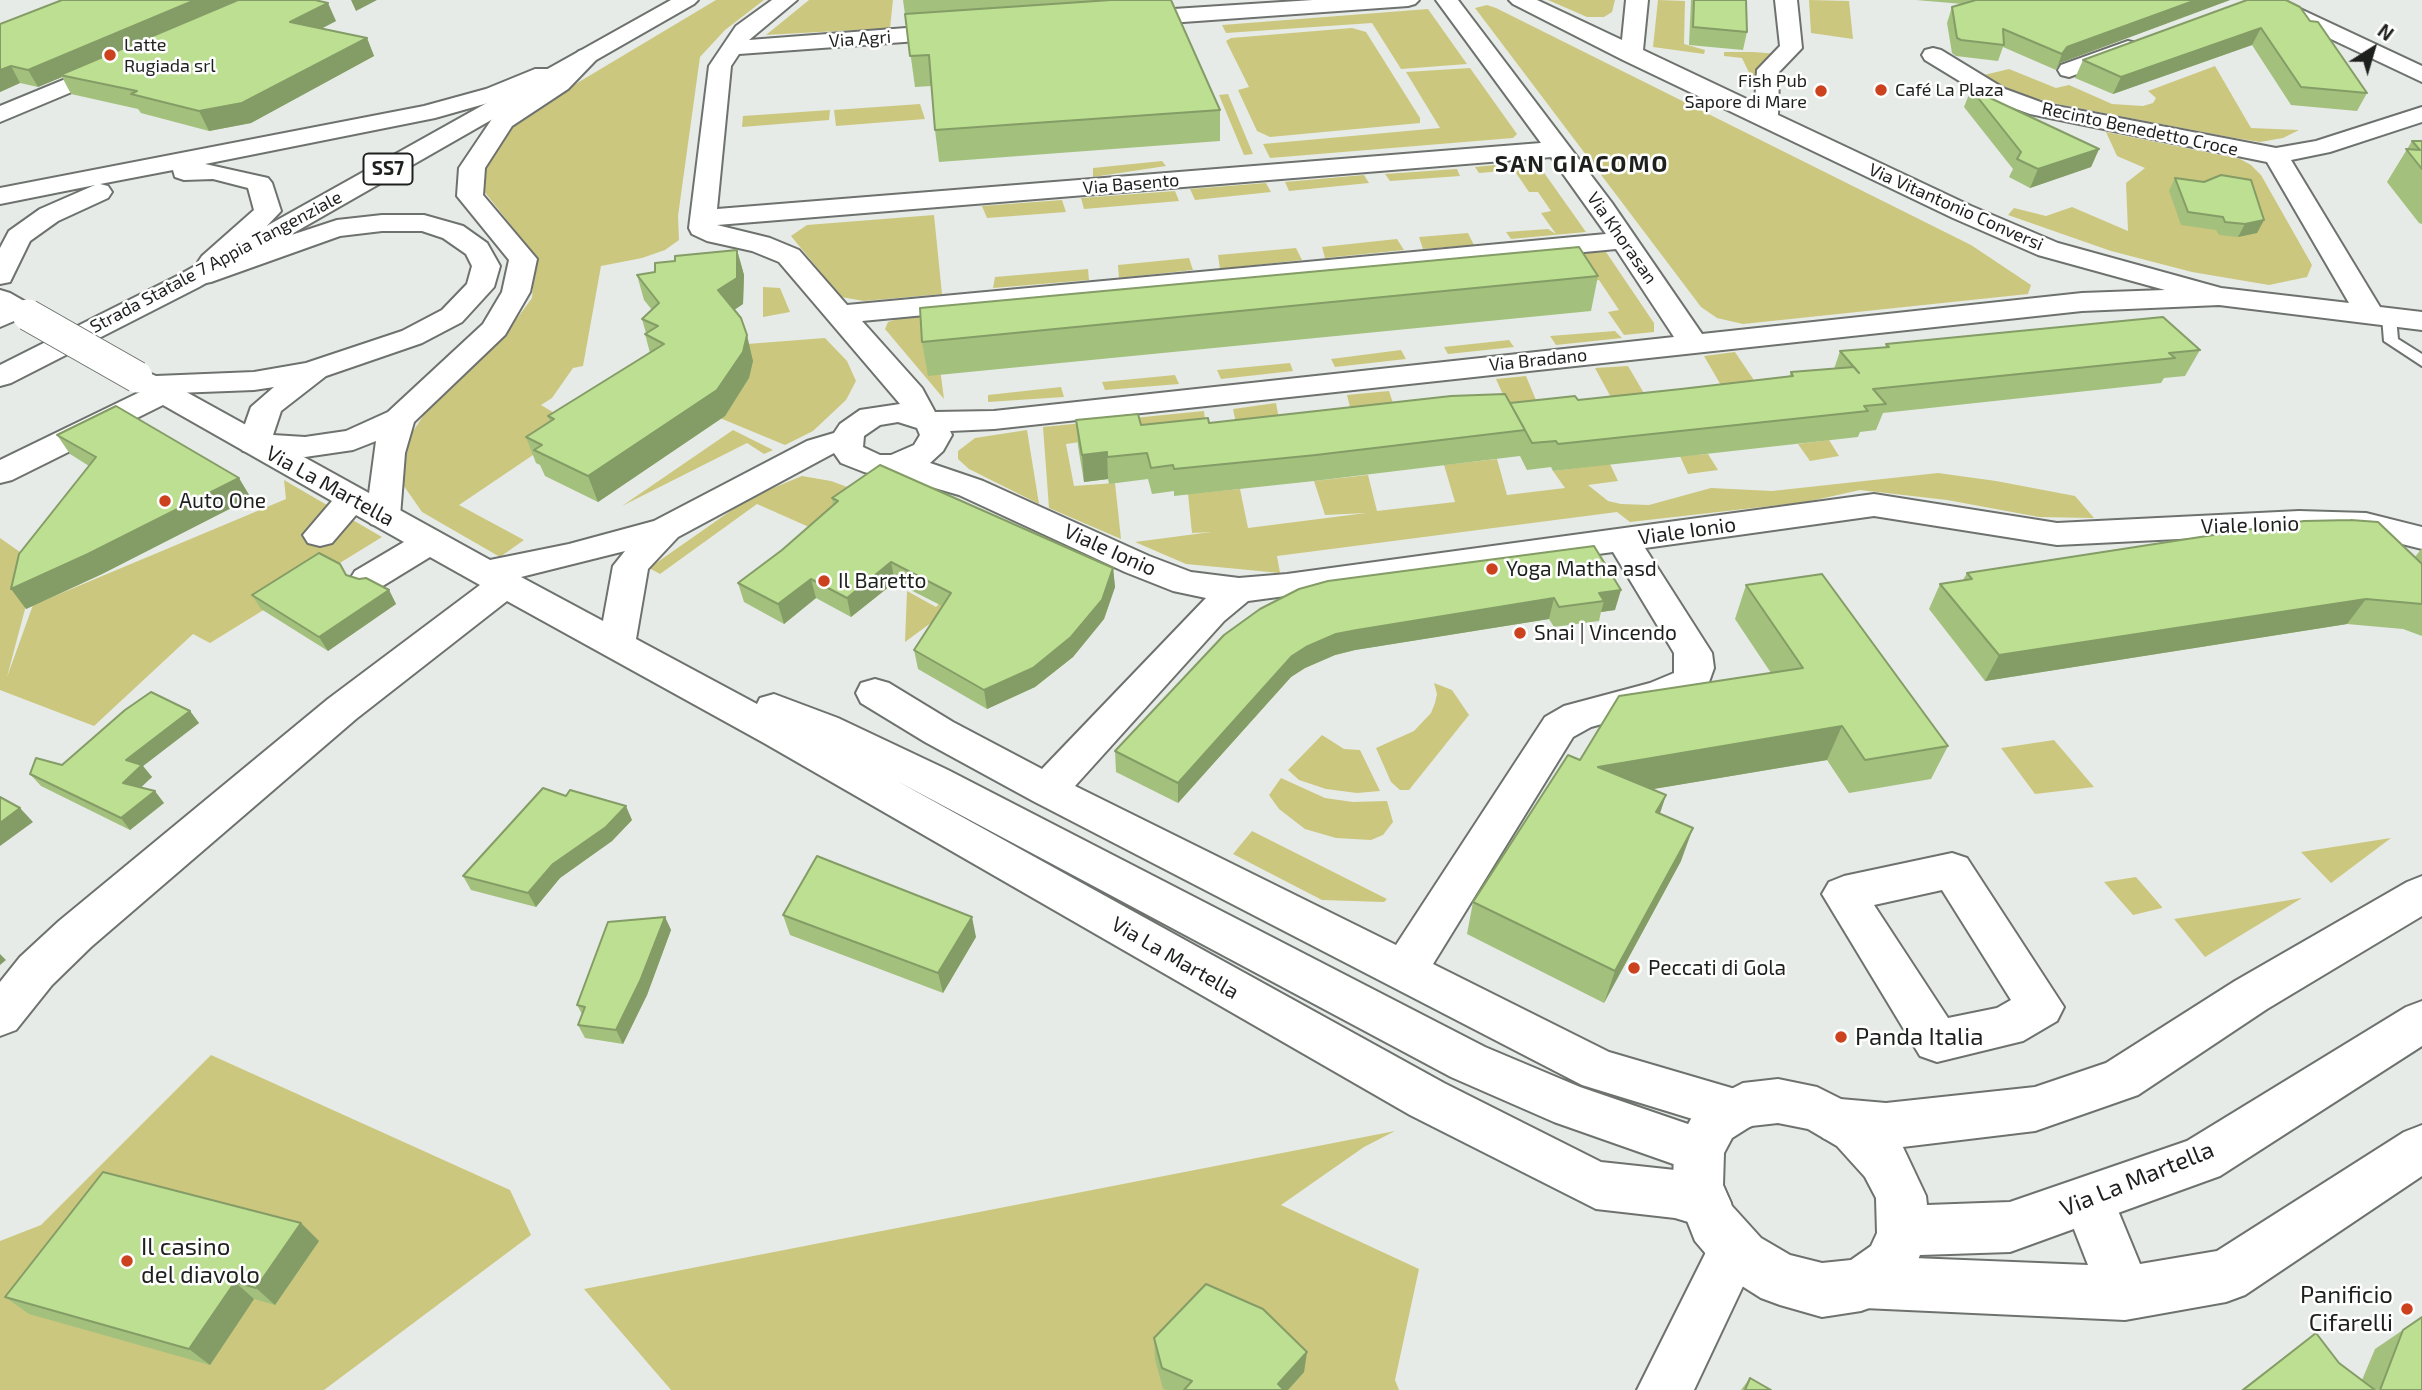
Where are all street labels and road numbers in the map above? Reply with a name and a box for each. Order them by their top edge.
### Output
street label: Via Agri [828,26,892,52]
street label: Recinto Benedetto Croce [2040,98,2240,160]
road number: SS7 [364,154,412,184]
street label: Via Vitantonio Conversi [1865,159,2047,255]
street label: Via Basento [1082,169,1180,199]
street label: Strada Statale 7 Appia Tangenziale [86,186,346,338]
street label: Via Khorasan [1582,188,1662,288]
street label: Via Bradano [1488,344,1588,376]
street label: Via La Martella [261,440,399,532]
street label: Viale Ionio [2200,511,2300,539]
street label: Viale Ionio [1636,512,1738,550]
street label: Viale Ionio [1060,518,1160,582]
street label: Via La Martella [1107,911,1243,1005]
street label: Via La Martella [2056,1135,2218,1223]

